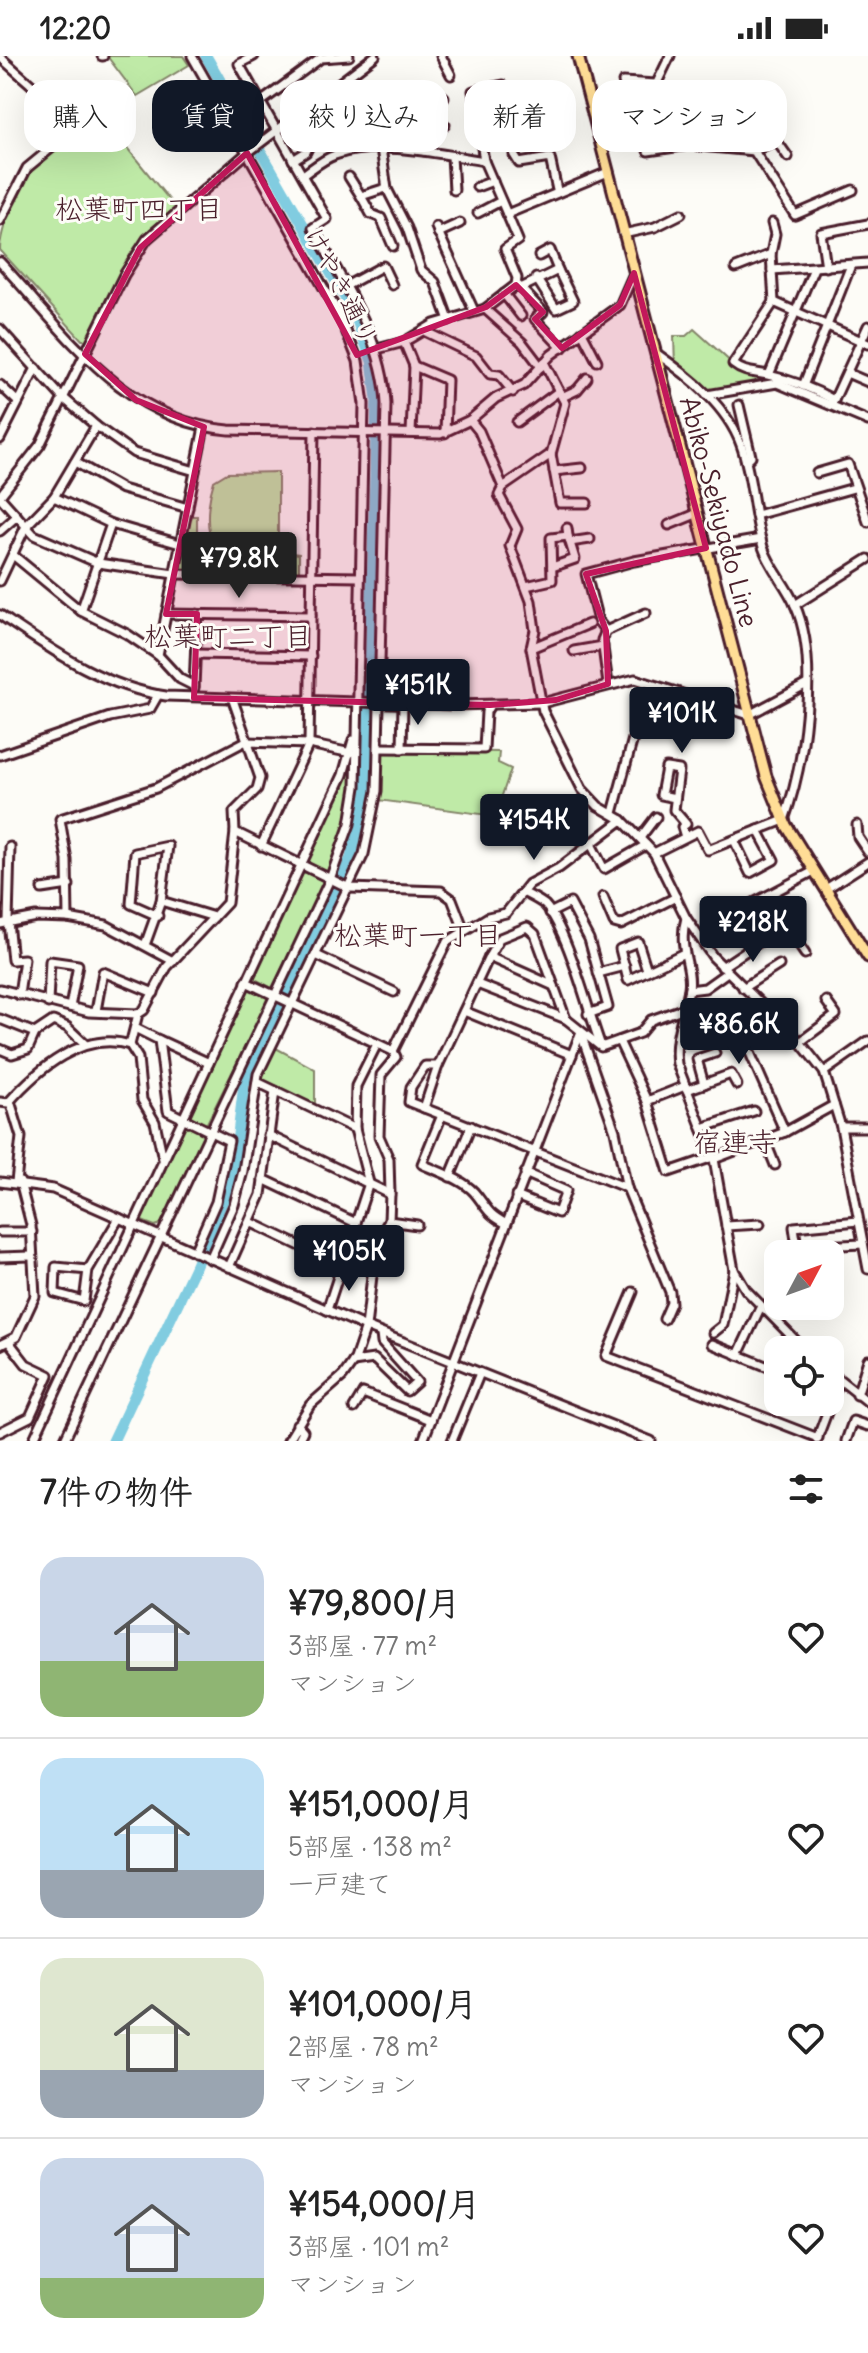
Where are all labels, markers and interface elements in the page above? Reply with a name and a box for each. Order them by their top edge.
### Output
text: 12:20 [40,9,111,47]
chip: 購入 [24,80,136,152]
chip: 賃貸 [152,80,264,152]
chip: 絞り込み [280,80,448,152]
chip: 新着 [464,80,576,152]
chip: マンション [592,80,787,152]
district label: 松葉町四丁目 [55,191,223,227]
street label: けやき通り [297,220,386,351]
street label: Abiko-Sekiyado Line [673,393,766,631]
pin: ¥79.8K [174,532,304,600]
text: ¥79.8K [200,541,278,574]
district label: 松葉町二丁目 [144,618,312,654]
pin: ¥151K [362,659,474,727]
text: ¥151K [385,668,451,701]
pin: ¥101K [626,687,738,755]
text: ¥101K [647,696,717,729]
pin: ¥154K [478,794,590,862]
text: ¥154K [498,803,570,836]
pin: ¥218K [697,896,809,964]
text: ¥218K [718,905,788,938]
district label: 松葉町一丁目 [334,917,502,953]
pin: ¥86.6K [674,998,804,1066]
text: ¥86.6K [698,1007,780,1040]
district label: 宿連寺 [693,1124,777,1160]
pin: ¥105K [293,1225,405,1293]
text: ¥105K [312,1234,386,1267]
north arrow [764,1240,844,1320]
map controls [764,1240,844,1416]
button: locate [764,1336,844,1416]
icon: filters [784,1467,828,1511]
text: 7件の物件 [40,1470,193,1513]
text: ¥79,800/月 [288,1581,461,1624]
icon: home [104,1589,200,1685]
icon: heart [784,1615,828,1659]
text: 3部屋 · 77 m² [288,1629,437,1662]
text: マンション [288,1666,417,1699]
text: ¥151,000/月 [288,1782,475,1825]
icon: home [104,1790,200,1886]
icon: heart [784,1816,828,1860]
text: 5部屋 · 138 m² [288,1830,452,1863]
text: 一戸建て [288,1867,392,1900]
text: ¥101,000/月 [288,1982,477,2025]
icon: home [104,1990,200,2086]
icon: heart [784,2016,828,2060]
text: 2部屋 · 78 m² [288,2030,439,2063]
text: マンション [288,2067,417,2100]
text: ¥154,000/月 [288,2182,481,2225]
icon: home [104,2190,200,2286]
icon: heart [784,2216,828,2260]
text: 3部屋 · 101 m² [288,2230,449,2263]
text: マンション [288,2267,417,2300]

